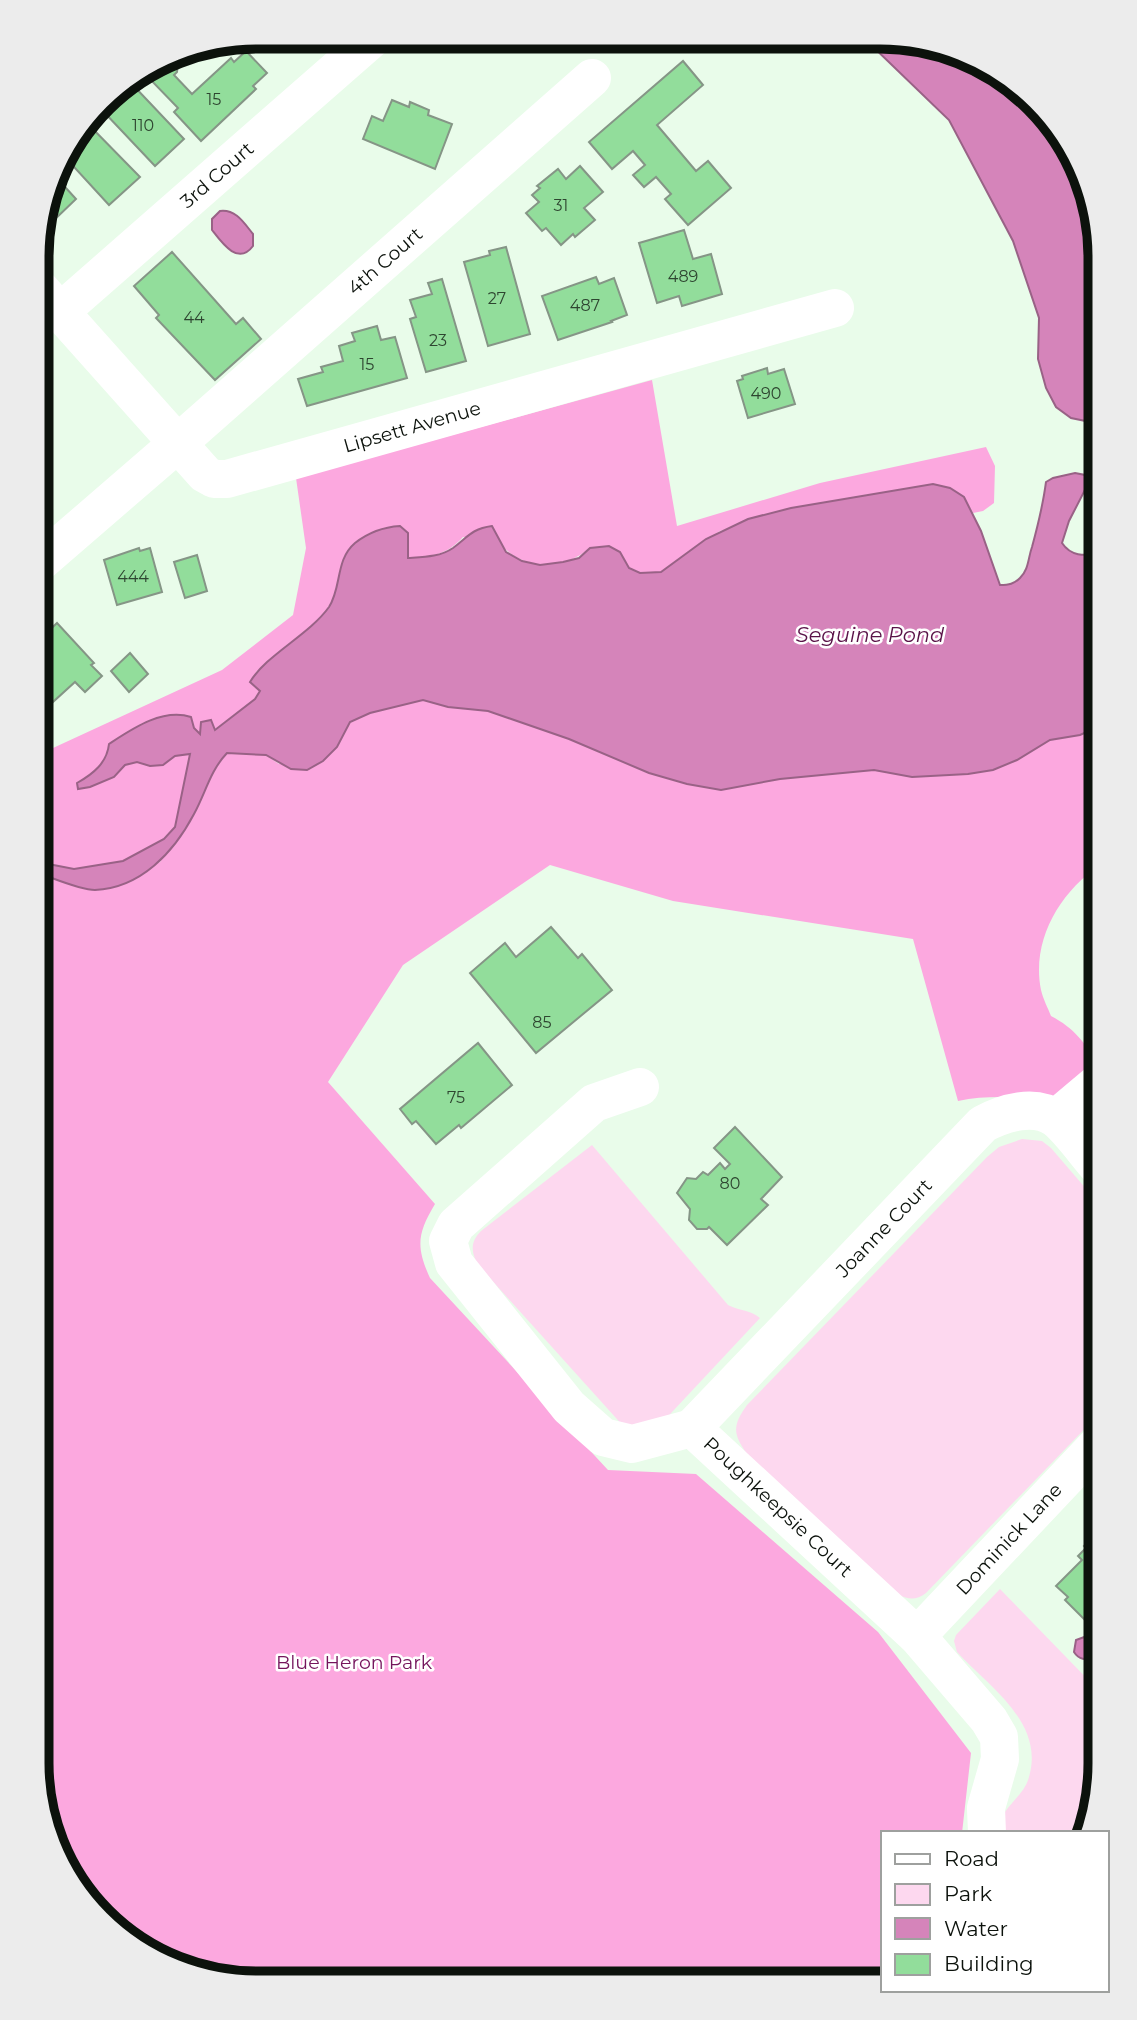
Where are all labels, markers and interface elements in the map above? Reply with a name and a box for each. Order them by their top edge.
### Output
house number: 15 [207,90,221,109]
house number: 110 [132,116,154,135]
street label: 3rd Court [176,137,258,213]
house number: 31 [554,196,568,215]
street label: 4th Court [343,222,427,300]
house number: 489 [668,267,698,286]
house number: 27 [488,289,506,308]
house number: 487 [570,296,600,315]
house number: 44 [183,308,205,327]
house number: 23 [429,331,447,350]
house number: 15 [360,355,374,374]
house number: 490 [751,384,781,403]
street label: Lipsett Avenue [341,396,483,458]
house number: 444 [117,567,149,586]
water label: Seguine Pond [796,622,945,647]
house number: 85 [532,1013,552,1032]
house number: 75 [447,1088,465,1107]
house number: 80 [720,1174,740,1193]
street label: Joanne Court [831,1174,937,1283]
street label: Poughkeepsie Court [699,1432,857,1582]
street label: Dominick Lane [951,1478,1067,1600]
park label: Blue Heron Park [276,1651,433,1674]
legend [881,1831,1109,1992]
text: Road [944,1846,999,1871]
text: Park [944,1881,992,1906]
text: Water [944,1916,1008,1941]
text: Building [944,1951,1034,1976]

